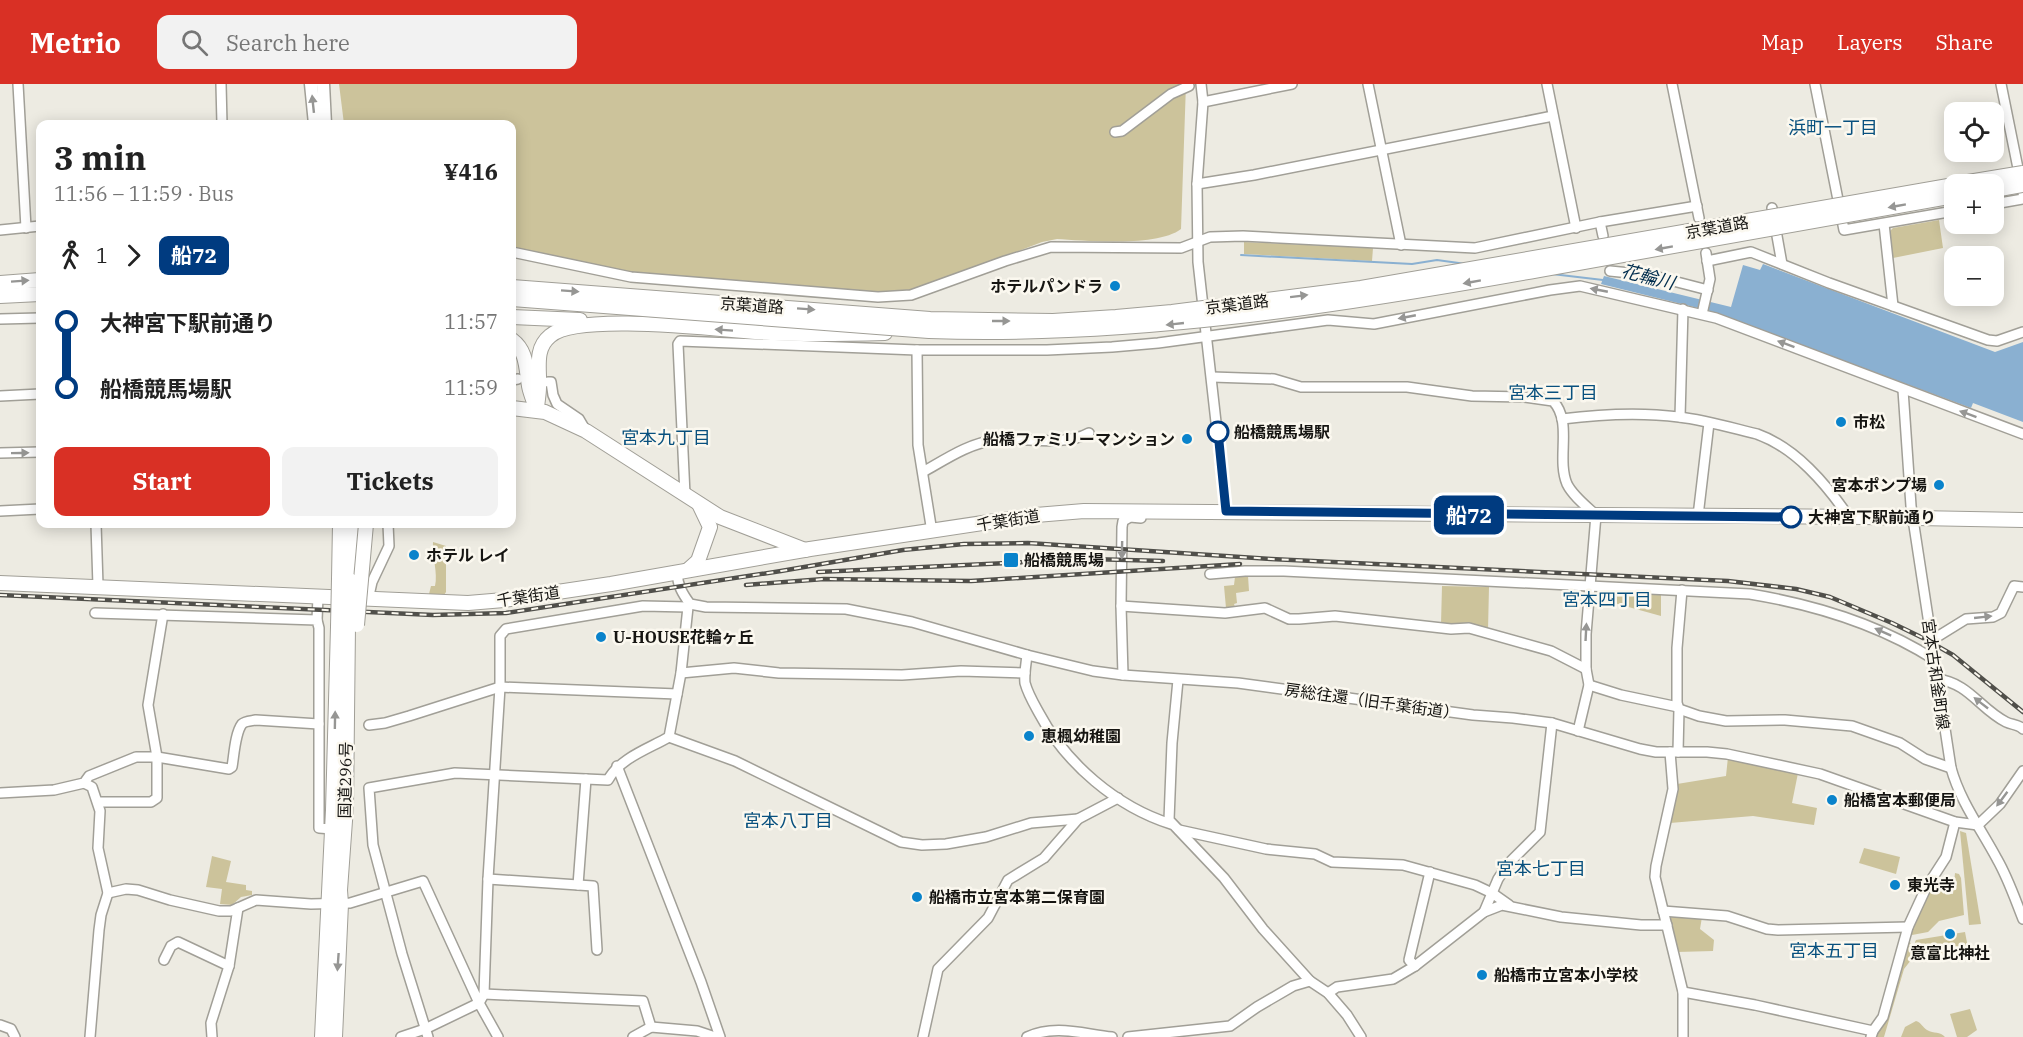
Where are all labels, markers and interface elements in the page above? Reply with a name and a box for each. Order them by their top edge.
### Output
search box [157,15,577,69]
text: Metrio [30,24,121,61]
icon: search [178,26,211,59]
text: Search here [226,28,350,57]
text: Map [1761,28,1804,56]
text: Layers [1837,28,1903,56]
text: Share [1936,28,1993,56]
one-way arrow [308,95,318,114]
map controls [1944,102,2004,306]
button: locate [1944,102,2004,162]
district label: 浜町一丁目 [1788,116,1878,139]
text: 3 min [54,136,146,179]
text: ¥416 [443,157,498,186]
button: + [1944,174,2004,234]
text: 11:56 – 11:59 · Bus [54,180,234,207]
one-way arrow [1887,202,1906,211]
street label: 京葉道路 [1684,212,1750,242]
icon: walk [54,239,87,272]
icon: forward [117,239,150,272]
text: 船72 [171,241,217,269]
text: 1 [96,242,108,269]
one-way arrow [1654,244,1673,253]
button: − [1944,246,2004,306]
water label: 花輪川 [1619,259,1679,295]
place label: ホテルパンドラ [990,276,1103,296]
one-way arrow [11,277,30,286]
one-way arrow [1462,278,1481,287]
marker: ホテルパンドラ [1108,279,1122,293]
one-way arrow [1589,285,1608,294]
one-way arrow [560,286,579,296]
street label: 京葉道路 [1204,290,1270,318]
one-way arrow [1290,291,1309,301]
street label: 京葉道路 [719,293,785,317]
one-way arrow [797,304,816,314]
text: 大神宮下駅前通り [100,308,276,337]
text: 11:57 [444,308,498,335]
one-way arrow [1398,313,1417,322]
one-way arrow [991,316,1010,326]
one-way arrow [1165,319,1184,329]
one-way arrow [714,325,733,335]
one-way arrow [1777,339,1795,348]
text: 船橋競馬場駅 [100,374,232,403]
text: 11:59 [444,374,498,401]
district label: 宮本三丁目 [1508,381,1598,404]
one-way arrow [1959,408,1977,418]
place label: 市松 [1853,412,1885,432]
marker: 市松 [1834,415,1848,429]
marker: 船橋競馬場駅 [1207,421,1229,443]
place label: 船橋競馬場駅 [1234,422,1330,442]
district label: 宮本九丁目 [621,426,711,449]
place label: 船橋ファミリーマンション [983,429,1175,449]
marker: 船橋ファミリーマンション [1180,432,1194,446]
button: Start [54,447,270,516]
button: Tickets [282,447,498,516]
one-way arrow [11,448,30,457]
place label: 宮本ポンプ場 [1831,475,1927,495]
marker: 宮本ポンプ場 [1932,478,1946,492]
line badge: 船72 [1434,496,1504,534]
text: 船72 [1446,501,1492,529]
street label: 千葉街道 [975,505,1041,535]
marker: 大神宮下駅前通り [1780,506,1802,528]
place label: 大神宮下駅前通り [1808,507,1936,527]
one-way arrow [1117,540,1127,559]
place label: ホテル レイ [426,545,510,565]
marker: ホテル レイ [407,548,421,562]
place label: 船橋競馬場 [1024,550,1104,570]
marker: 船橋競馬場 [1002,551,1020,569]
street label: 千葉街道 [495,582,561,610]
district label: 宮本四丁目 [1562,588,1652,611]
one-way arrow [1974,612,1993,622]
street label: 宮本古和釜町線 [1918,617,1954,731]
one-way arrow [1582,623,1591,642]
place label: U-HOUSE花輪ヶ丘 [613,627,754,647]
one-way arrow [1874,627,1892,637]
marker: U-HOUSE花輪ヶ丘 [594,630,608,644]
street label: 房総往還（旧千葉街道） [1283,679,1461,723]
one-way arrow [1973,696,1989,709]
one-way arrow [331,710,340,729]
place label: 恵楓幼稚園 [1041,726,1121,746]
marker: 恵楓幼稚園 [1022,729,1036,743]
street label: 国道296号 [334,741,356,819]
place label: 船橋宮本郵便局 [1844,790,1956,810]
one-way arrow [1996,791,2008,807]
marker: 船橋宮本郵便局 [1825,793,1839,807]
district label: 宮本八丁目 [743,809,833,832]
district label: 宮本七丁目 [1496,857,1586,880]
place label: 東光寺 [1907,875,1955,895]
marker: 東光寺 [1888,878,1902,892]
place label: 船橋市立宮本第二保育園 [929,887,1105,907]
marker: 船橋市立宮本第二保育園 [910,890,924,904]
marker: 意富比神社 [1943,927,1957,941]
district label: 宮本五丁目 [1789,939,1879,962]
place label: 意富比神社 [1910,943,1990,963]
one-way arrow [333,953,342,972]
place label: 船橋市立宮本小学校 [1494,965,1638,985]
marker: 船橋市立宮本小学校 [1475,968,1489,982]

